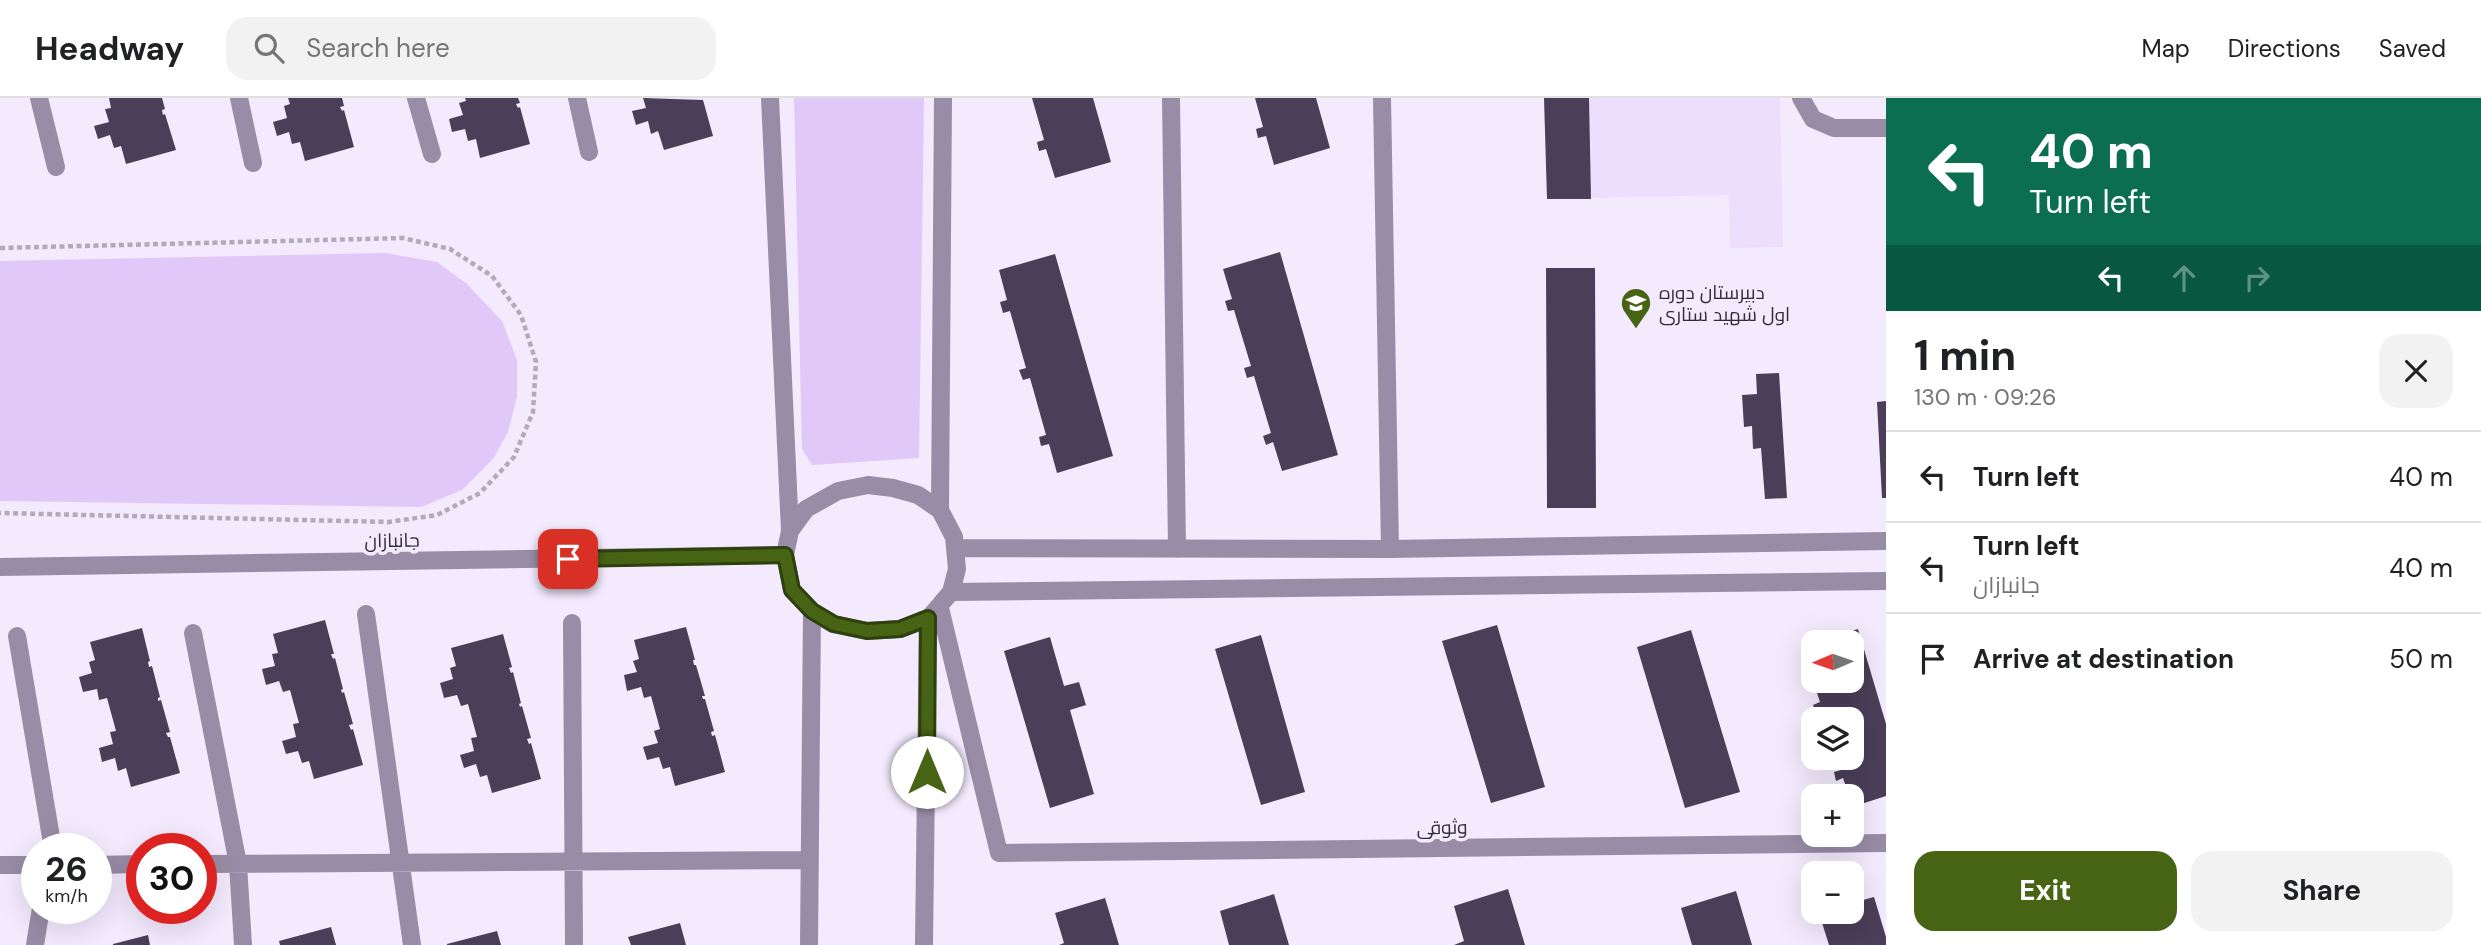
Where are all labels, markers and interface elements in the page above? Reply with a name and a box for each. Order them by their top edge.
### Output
search box [226,17,716,80]
text: Headway [35,27,184,70]
icon: search [250,29,288,67]
text: Search here [306,31,450,65]
text: Map [2142,33,2190,64]
text: Directions [2228,33,2341,64]
text: Saved [2379,33,2446,64]
text: 40 m [2029,119,2153,183]
icon: left [1914,126,2005,217]
text: Turn left [2029,181,2151,223]
icon: left [2092,259,2130,297]
icon: ahead [2165,259,2203,297]
icon: right [2238,259,2276,297]
place label: دبیرستان دوره اول شهید ستاری [1659,280,1790,327]
school or university icon: دبیرستان دوره اول شهید ستاری [1619,286,1653,330]
text: 1 min [1914,328,2016,383]
button: close [2379,334,2453,408]
text: 130 m · 09:26 [1914,382,2056,412]
icon: left [1914,458,1952,496]
text: Turn left [1973,460,2080,494]
text: 40 m [2389,460,2453,494]
street label: جانبازان [364,528,420,553]
pin [538,529,598,589]
text: Turn left [1973,529,2080,563]
icon: arrive [549,540,587,578]
icon: left [1914,549,1952,587]
text: 40 m [2389,551,2453,585]
text: جانبازان [1973,570,2040,600]
north arrow [1801,630,1864,693]
map controls [1801,630,1864,924]
icon: arrive [1914,640,1952,678]
text: Arrive at destination [1973,642,2234,676]
text: 50 m [2389,642,2453,676]
button: layers [1801,707,1864,770]
position arrow [890,735,964,809]
button: + [1801,784,1864,847]
street label: وثوقی [1416,815,1468,840]
speed limit sign: 30 [126,833,217,924]
text: 26 [45,846,88,892]
button: Exit [1914,851,2177,931]
button: Share [2191,851,2453,931]
button: − [1801,861,1864,924]
text: km/h [45,884,88,908]

